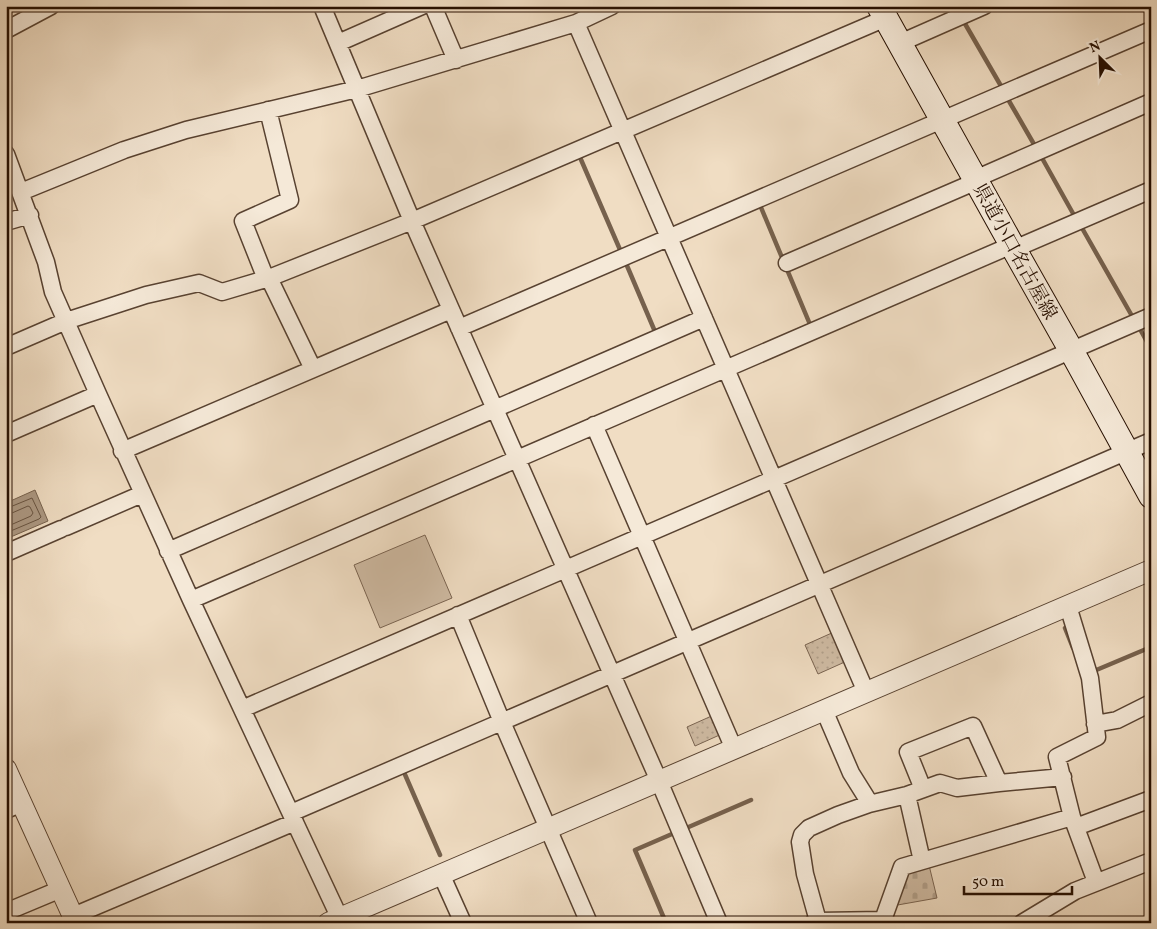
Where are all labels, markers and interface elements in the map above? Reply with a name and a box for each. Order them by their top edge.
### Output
north arrow [1074,32,1124,82]
text: N [1087,37,1104,58]
street label: 県道小口名古屋線 [966,179,1062,325]
scale bar [964,864,1072,896]
text: 50 m [972,872,1004,893]

